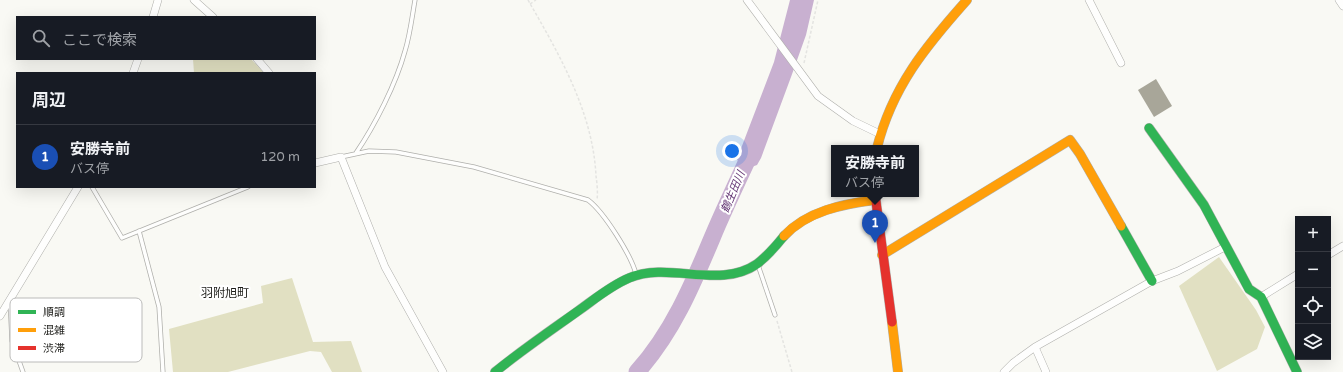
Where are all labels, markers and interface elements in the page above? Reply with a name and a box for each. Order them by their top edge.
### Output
search box [16,16,316,60]
icon: search [30,27,52,49]
text: ここで検索 [62,31,137,49]
text: 周辺 [32,90,66,111]
text: 安勝寺前 [70,140,130,158]
your location [722,141,742,161]
popup [831,145,919,197]
text: 1 [41,149,49,165]
text: 120 m [260,149,300,165]
text: 安勝寺前 [845,154,905,172]
text: バス停 [70,161,109,177]
water label: 鶴生田川 [718,168,748,215]
text: バス停 [845,175,884,191]
pin: 1 [862,210,888,243]
map controls [1295,216,1331,360]
button: + [1295,216,1331,252]
button: − [1295,252,1331,288]
district label: 羽附旭町 [201,286,249,300]
button: locate [1295,288,1331,324]
legend [10,298,142,362]
text: 順調 [43,306,65,319]
text: 混雑 [43,324,65,337]
button: layers [1295,324,1331,360]
text: 渋滞 [43,342,65,355]

